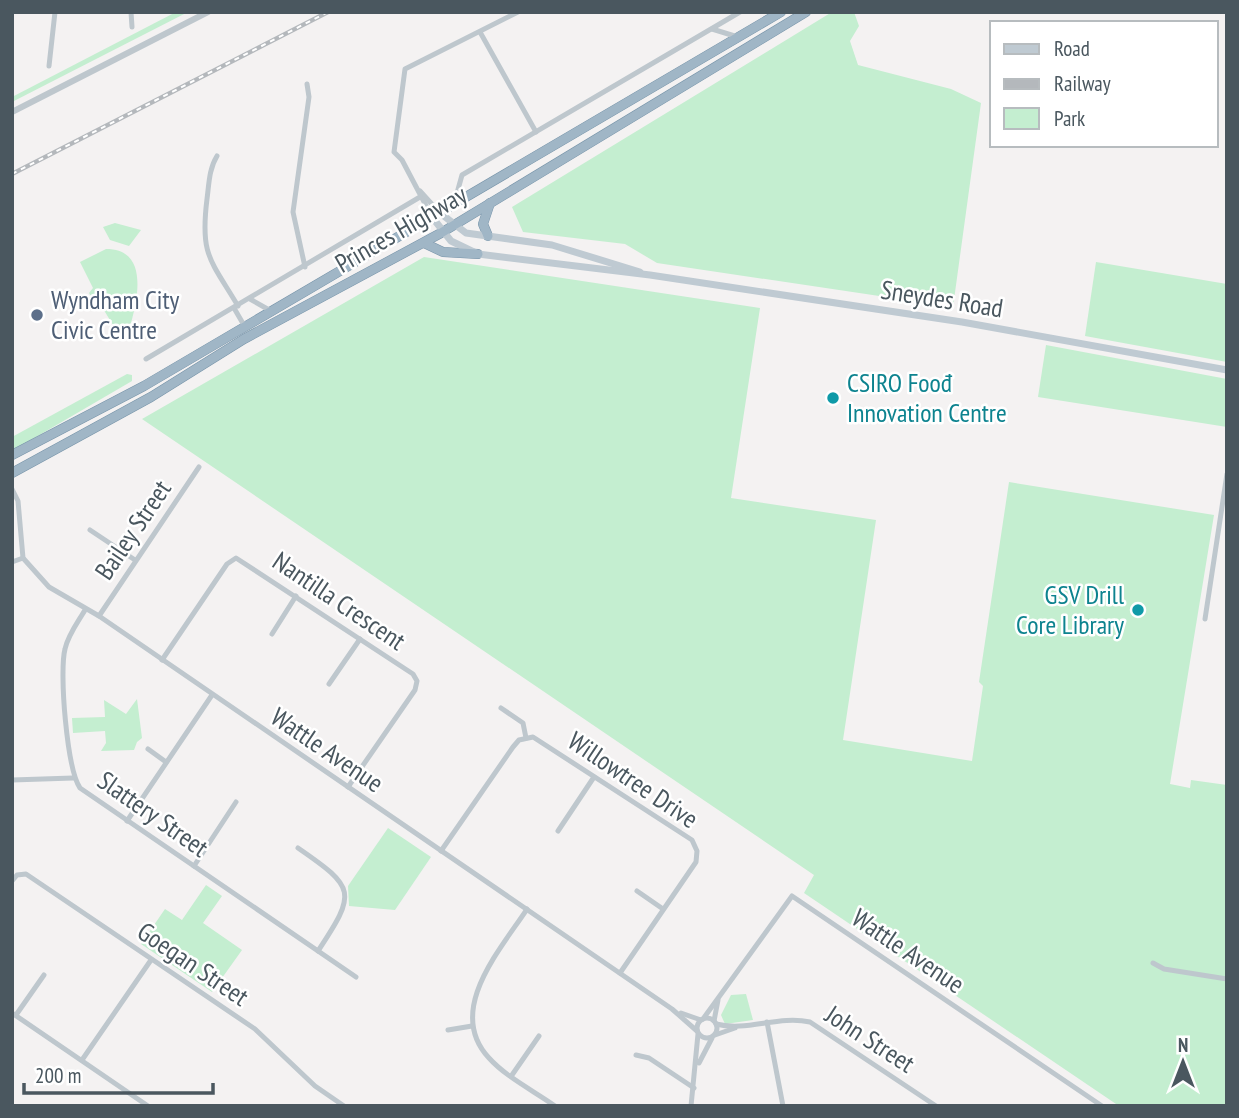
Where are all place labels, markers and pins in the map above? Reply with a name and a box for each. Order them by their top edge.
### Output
place label: Wyndham City Civic Centre [51,283,179,346]
marker: Wyndham City Civic Centre [29,307,45,323]
place label: CSIRO Foođ Innovation Centre [847,366,1007,429]
marker: CSIRO Foođ Innovation Centre [825,390,841,406]
place label: GSV Drill Core Library [1016,578,1124,641]
marker: GSV Drill Core Library [1130,602,1146,618]

